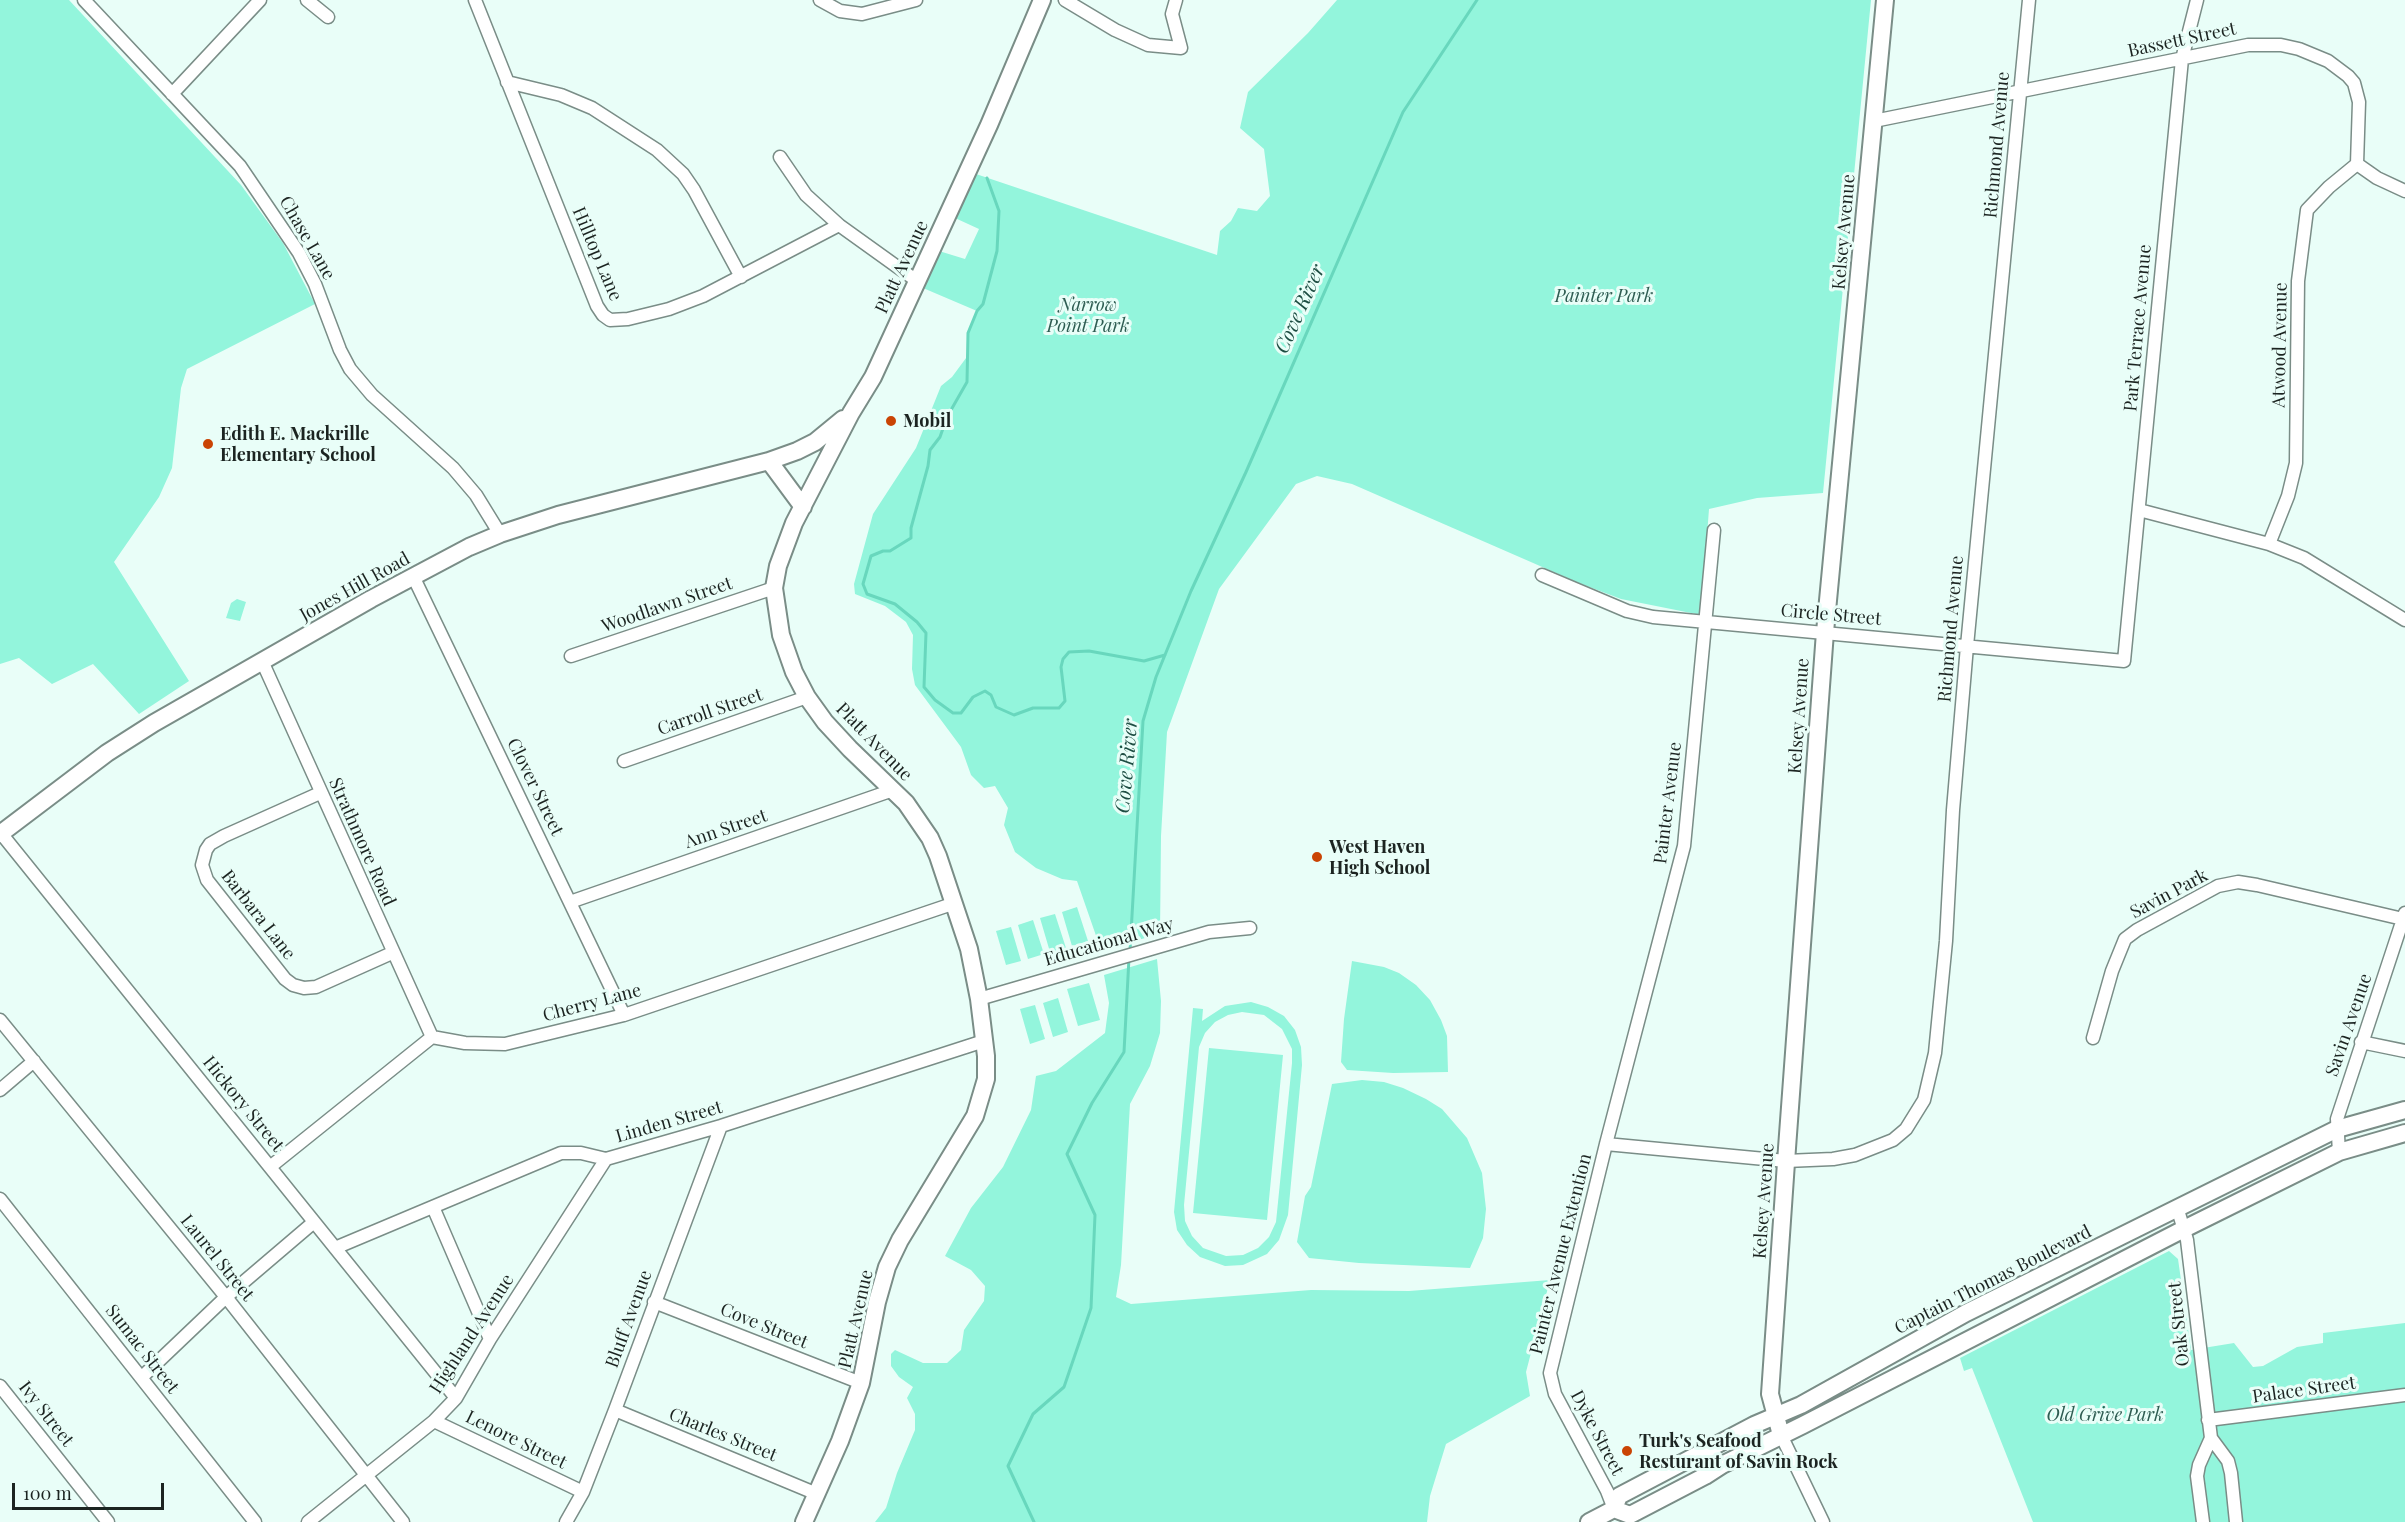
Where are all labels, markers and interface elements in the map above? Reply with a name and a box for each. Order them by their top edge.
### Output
street label: Bassett Street [2126,18,2238,62]
street label: Richmond Avenue [1980,71,2014,219]
street label: Kelsey Avenue [1828,173,1860,291]
street label: Chase Lane [274,192,340,284]
street label: Hilltop Lane [568,204,626,304]
street label: Platt Avenue [871,217,933,317]
street label: Park Terrace Avenue [2120,244,2156,412]
water label: Cove River [1270,261,1330,357]
street label: Atwood Avenue [2268,282,2292,408]
park label: Painter Park [1555,285,1653,307]
park label: Narrow Point Park [1047,294,1129,336]
place label: Mobil [903,410,951,432]
marker: Mobil [884,414,898,428]
place label: Edith E. Mackrille Elementary School [220,423,376,466]
marker: Edith E. Mackrille Elementary School [201,437,215,451]
street label: Jones Hill Road [296,548,414,626]
street label: Richmond Avenue [1934,555,1968,703]
street label: Woodlawn Street [599,573,735,637]
street label: Circle Street [1780,600,1882,630]
street label: Kelsey Avenue [1784,657,1814,775]
street label: Carroll Street [655,684,765,740]
street label: Platt Avenue [831,698,917,786]
water label: Cove River [1111,718,1143,814]
street label: Clover Street [502,735,568,839]
street label: Painter Avenue [1650,741,1686,865]
street label: Strathmore Road [324,775,400,909]
street label: Ann Street [682,805,770,853]
place label: West Haven High School [1329,836,1430,878]
marker: West Haven High School [1310,850,1324,864]
street label: Savin Park [2126,865,2212,923]
street label: Barbara Lane [216,866,300,964]
street label: Educational Way [1042,913,1176,971]
street label: Savin Avenue [2321,971,2377,1079]
street label: Cherry Lane [540,979,644,1027]
street label: Hickory Street [198,1052,288,1156]
street label: Linden Street [613,1096,725,1148]
street label: Kelsey Avenue [1749,1142,1779,1260]
street label: Painter Avenue Extention [1526,1151,1596,1357]
street label: Laurel Street [176,1211,258,1305]
street label: Captain Thomas Boulevard [1891,1221,2095,1339]
street label: Bluff Avenue [601,1267,657,1371]
street label: Platt Avenue [834,1268,878,1370]
street label: Highland Avenue [425,1270,519,1398]
street label: Oak Street [2164,1281,2194,1367]
street label: Cove Street [717,1299,811,1353]
street label: Sumac Street [101,1300,183,1398]
street label: Palace Street [2251,1372,2357,1408]
street label: Ivy Street [14,1377,78,1451]
street label: Dyke Street [1566,1387,1628,1479]
street label: Charles Street [666,1404,780,1466]
park label: Old Grive Park [2047,1404,2163,1426]
street label: Lenore Street [462,1406,570,1474]
place label: Turk's Seafood Resturant of Savin Rock [1639,1430,1838,1472]
marker: Turk's Seafood Resturant of Savin Rock [1620,1444,1634,1458]
scale bar [15,1471,166,1509]
text: 100 m [23,1481,72,1505]

